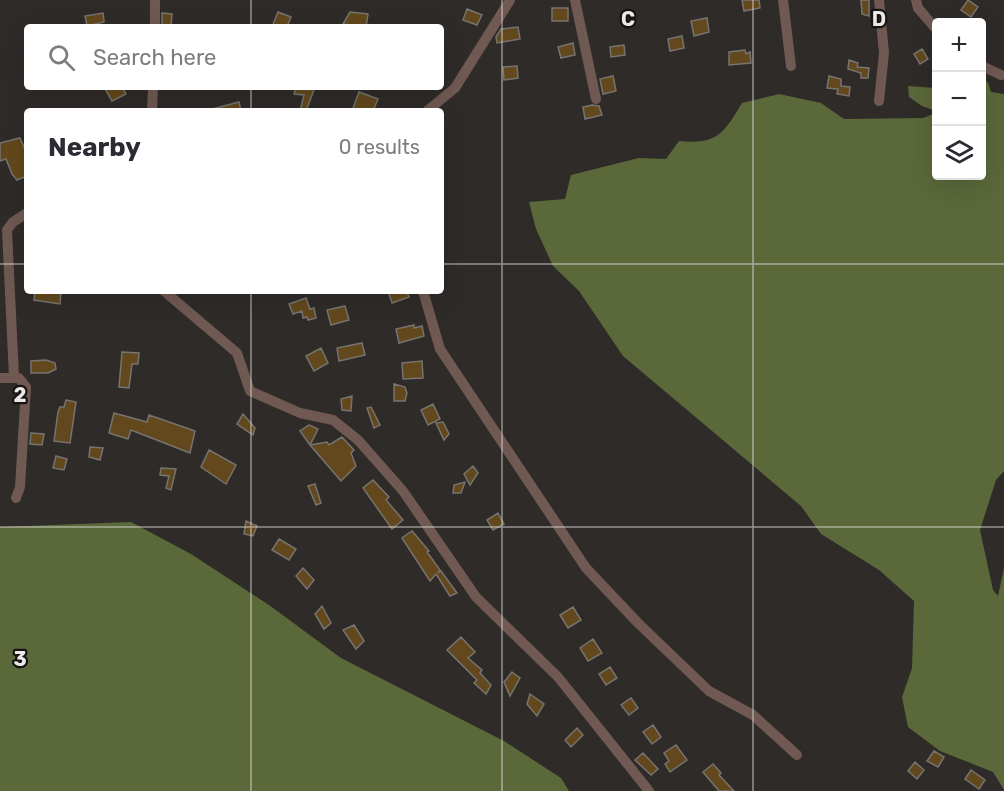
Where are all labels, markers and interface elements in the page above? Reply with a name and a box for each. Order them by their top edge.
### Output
text: C [621,7,635,31]
text: D [872,7,886,31]
map controls [932,18,986,180]
button: + [932,18,986,72]
search box [24,24,444,90]
icon: search [45,41,78,74]
text: Search here [93,44,216,71]
button: − [932,72,986,126]
button: layers [932,126,986,180]
text: Nearby [48,132,141,163]
text: 0 results [339,135,420,159]
text: 2 [14,383,27,407]
text: 3 [13,647,27,671]

